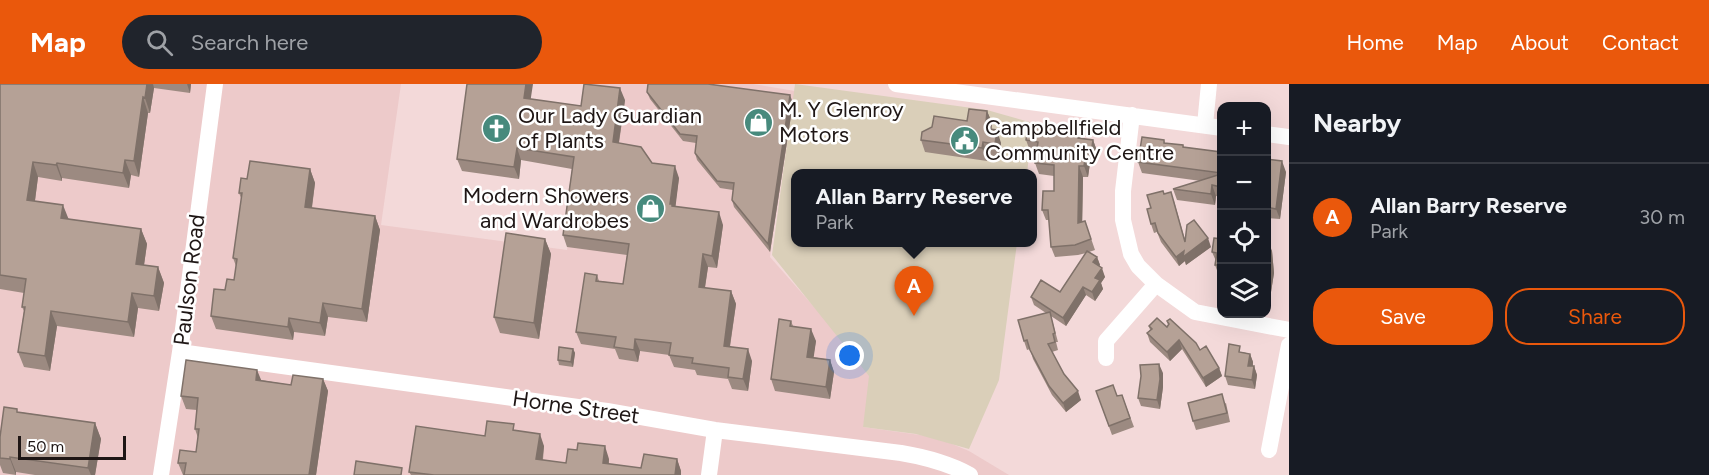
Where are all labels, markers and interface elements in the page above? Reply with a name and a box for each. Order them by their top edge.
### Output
search box [122,15,542,69]
text: Map [30,25,86,59]
icon: search [143,26,176,59]
text: Search here [191,29,308,56]
text: Home [1347,30,1404,55]
text: Map [1437,30,1478,55]
text: About [1511,30,1569,55]
text: Contact [1602,30,1679,55]
place label: M. Y Glenroy Motors [779,96,904,148]
place label: Our Lady Guardian of Plants [518,102,702,154]
map controls [1217,102,1271,318]
button: + [1217,102,1271,156]
shop icon: M. Y Glenroy Motors [742,106,774,138]
text: Nearby [1313,107,1401,139]
church icon: Our Lady Guardian of Plants [481,112,513,144]
place label: Campbellfield Community Centre [985,114,1174,166]
public building icon: Campbellfield Community Centre [948,124,980,156]
button: − [1217,156,1271,210]
popup [791,169,1037,247]
place label: Modern Showers and Wardrobes [463,182,629,234]
text: Allan Barry Reserve [816,183,1013,210]
shop icon: Modern Showers and Wardrobes [634,192,666,224]
text: Allan Barry Reserve [1370,192,1567,219]
text: A [1325,205,1340,229]
text: 30 m [1639,205,1685,229]
text: Park [816,210,854,234]
button: locate [1217,210,1271,264]
street label: Paulson Road [168,213,210,347]
text: Park [1370,219,1408,243]
button: layers [1217,264,1271,318]
pin: A [894,266,934,316]
button: Save [1313,288,1493,345]
button: Share [1505,288,1685,345]
your location [835,341,864,370]
street label: Horne Street [511,385,641,429]
scale bar [18,433,126,460]
text: 50 m [27,437,64,456]

